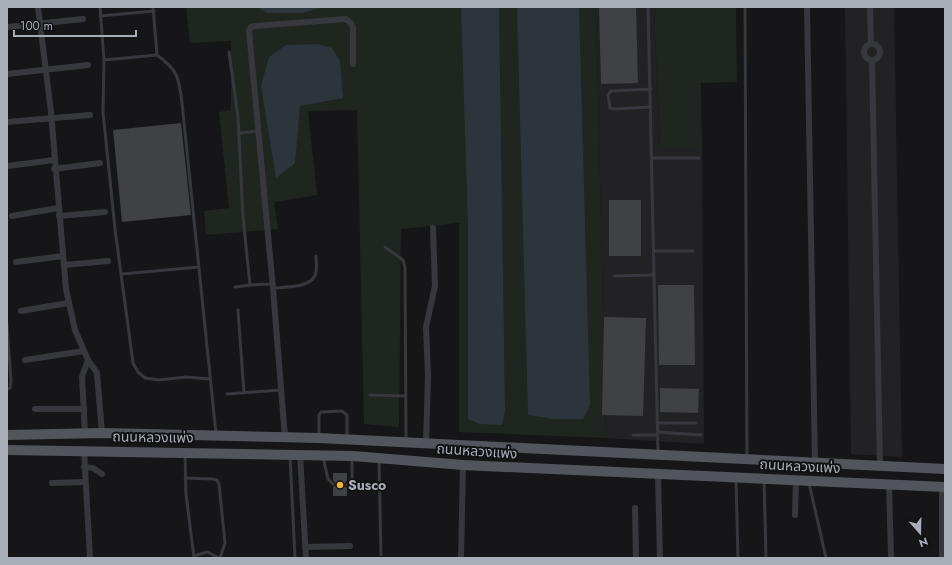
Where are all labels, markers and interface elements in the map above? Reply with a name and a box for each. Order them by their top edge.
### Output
scale bar [14,12,136,38]
text: 100 m [20,17,53,35]
street label: ถนนหลวงแพ่ง [112,426,194,448]
street label: ถนนหลวงแพ่ง [436,438,518,464]
street label: ถนนหลวงแพ่ง [759,454,841,478]
place label: Susco [348,475,386,495]
marker: Susco [335,480,345,490]
north arrow [900,513,940,553]
text: N [917,533,930,551]

